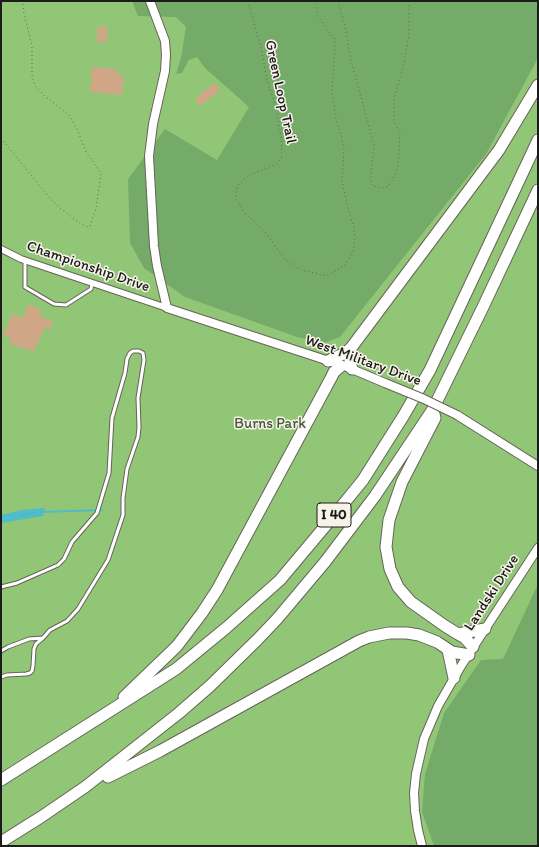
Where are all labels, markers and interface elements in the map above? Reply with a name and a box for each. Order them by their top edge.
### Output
street label: Green Loop Trail [260,39,300,145]
street label: Championship Drive [24,237,152,297]
street label: West Military Drive [302,332,424,390]
park label: Burns Park [234,415,306,433]
road number: I 40 [317,503,351,527]
street label: Landski Drive [461,551,523,635]

